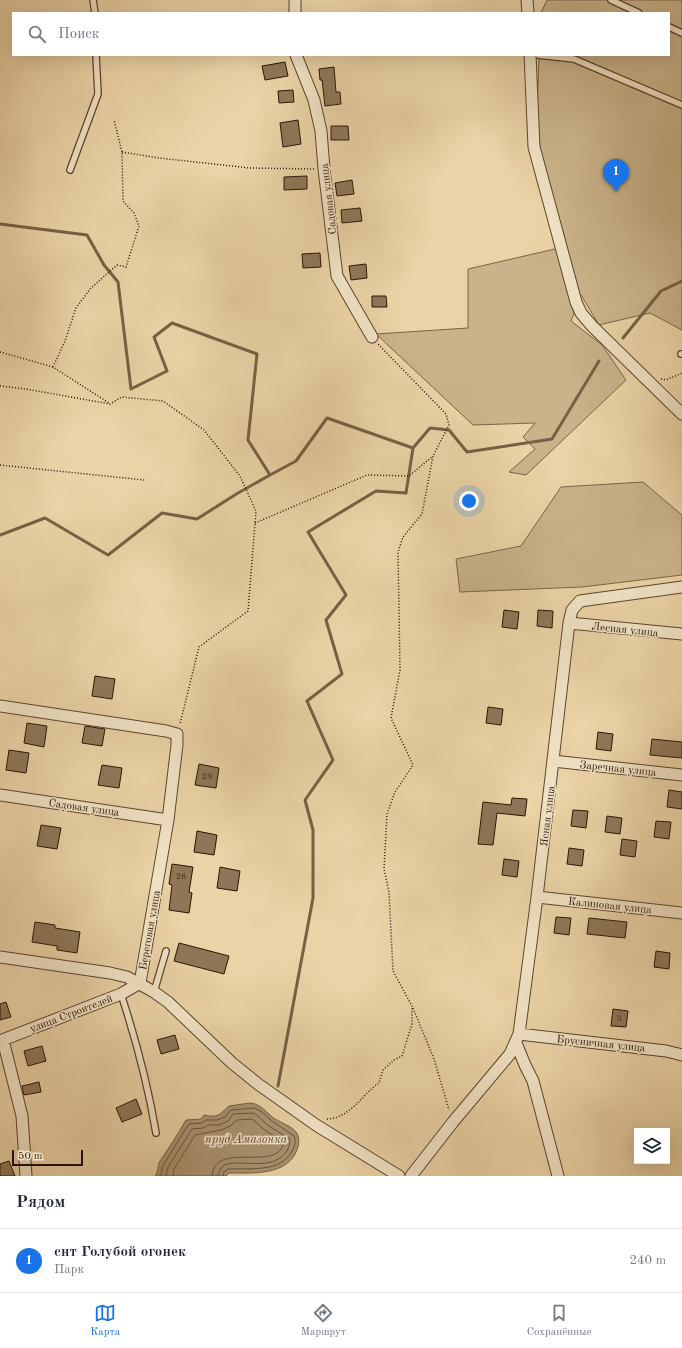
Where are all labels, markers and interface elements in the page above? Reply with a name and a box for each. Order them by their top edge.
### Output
search box [12,12,670,56]
icon: search [26,23,48,45]
text: Поиск [58,27,99,42]
pin: 1 [603,159,629,192]
street label: Садовая улица [320,162,339,235]
your location [459,491,479,511]
street label: Лесная улица [591,622,659,640]
street label: Заречная улица [579,760,657,779]
house number: 28 [202,772,212,781]
street label: Ясная улица [539,784,558,847]
street label: Садовая улица [48,798,120,819]
house number: 26 [176,872,186,881]
street label: Береговая улица [138,889,163,971]
street label: Калиновая улица [567,897,653,916]
street label: улица Строителей [29,994,114,1035]
house number: 3 [616,1014,622,1023]
street label: Брусничная улица [556,1034,646,1055]
map controls [634,1128,670,1164]
button: layers [634,1128,670,1164]
water label: пруд Амазонка [205,1134,288,1146]
scale bar [12,1148,83,1167]
text: 50 m [18,1151,43,1162]
text: Рядом [16,1194,65,1211]
text: снт Голубой огонек [54,1245,186,1260]
text: 1 [25,1254,33,1267]
text: 240 m [629,1254,666,1267]
text: Парк [54,1263,84,1276]
tab: Карта [90,1302,120,1340]
tab: Маршрут [301,1302,346,1340]
tab: Сохранённые [527,1302,592,1340]

